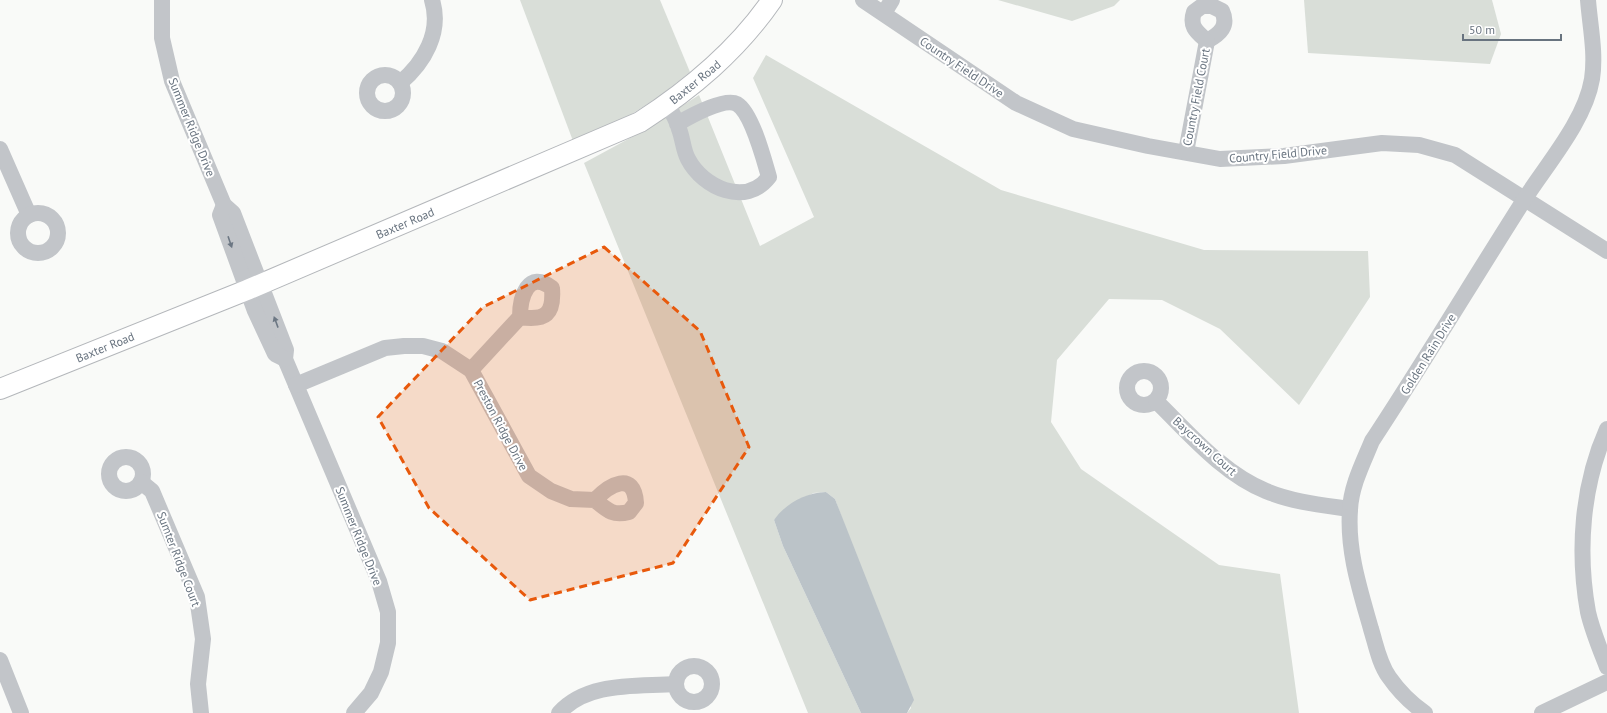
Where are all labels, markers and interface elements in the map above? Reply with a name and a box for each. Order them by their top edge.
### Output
scale bar [1463,16,1561,42]
text: 50 m [1469,22,1495,37]
street label: Country Field Drive [917,33,1007,101]
street label: Country Field Court [1179,47,1213,147]
street label: Baxter Road [666,57,724,107]
street label: Summer Ridge Drive [165,75,219,179]
street label: Country Field Drive [1229,142,1327,166]
street label: Baxter Road [374,204,436,242]
one-way arrow [227,236,233,248]
street label: Golden Rain Drive [1397,311,1459,397]
one-way arrow [273,316,279,328]
street label: Baxter Road [74,328,136,366]
street label: Preston Ridge Drive [471,377,531,473]
street label: Baycrown Court [1170,413,1240,479]
street label: Summer Ridge Drive [332,484,386,588]
street label: Sumter Ridge Court [154,509,204,609]

